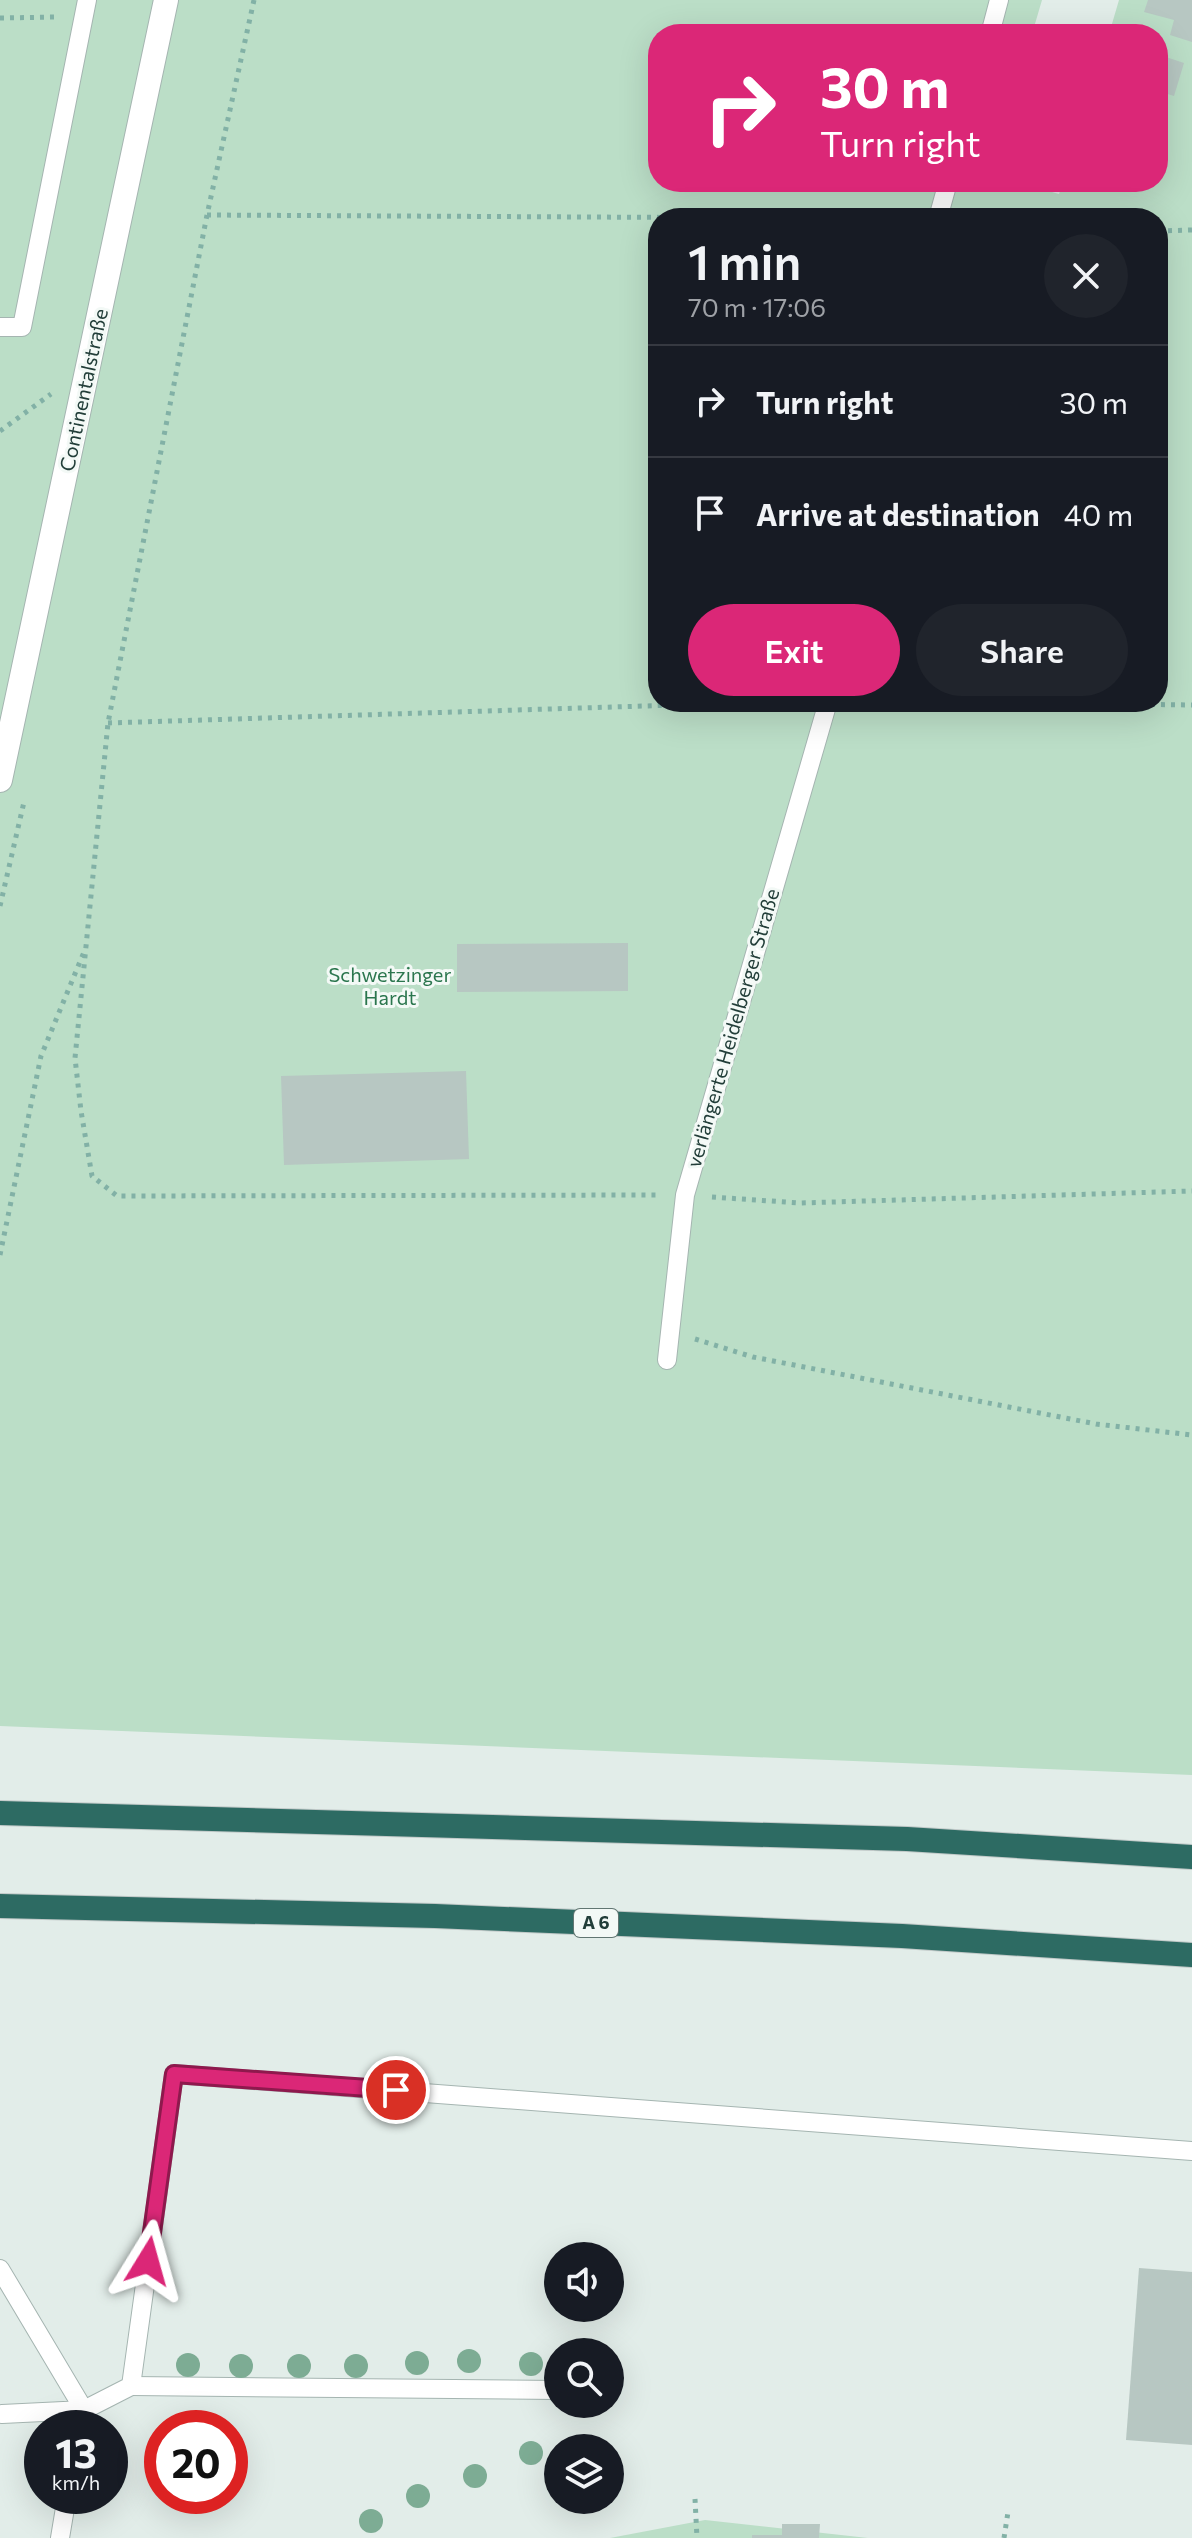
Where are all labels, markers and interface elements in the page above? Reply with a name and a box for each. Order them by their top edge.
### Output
text: 30 m [820,51,949,120]
icon: right [688,56,792,160]
text: Turn right [820,120,981,164]
text: 1 min [688,231,801,290]
button: close [1044,234,1128,318]
text: 70 m · 17:06 [688,291,826,322]
street label: Continentalstraße [54,306,112,473]
icon: right [688,379,732,423]
text: Turn right [756,383,893,420]
text: 30 m [1059,383,1128,420]
icon: arrive [688,491,732,535]
text: Arrive at destination [756,495,1040,532]
text: 40 m [1064,495,1133,532]
button: Exit [688,604,900,696]
button: Share [916,604,1128,696]
street label: verlängerte Heidelberger Straße [681,886,783,1170]
park label: Schwetzinger Hardt [329,962,451,1009]
road number: A 6 [574,1909,618,1937]
pin [362,2056,430,2124]
icon: arrive [374,2068,418,2112]
position arrow [106,2219,190,2303]
map controls [544,2242,624,2514]
button: sound [544,2242,624,2322]
button: search [544,2338,624,2418]
speed limit sign: 20 [144,2410,248,2514]
text: 13 [55,2427,97,2476]
button: layers [544,2434,624,2514]
text: km/h [52,2470,100,2494]

